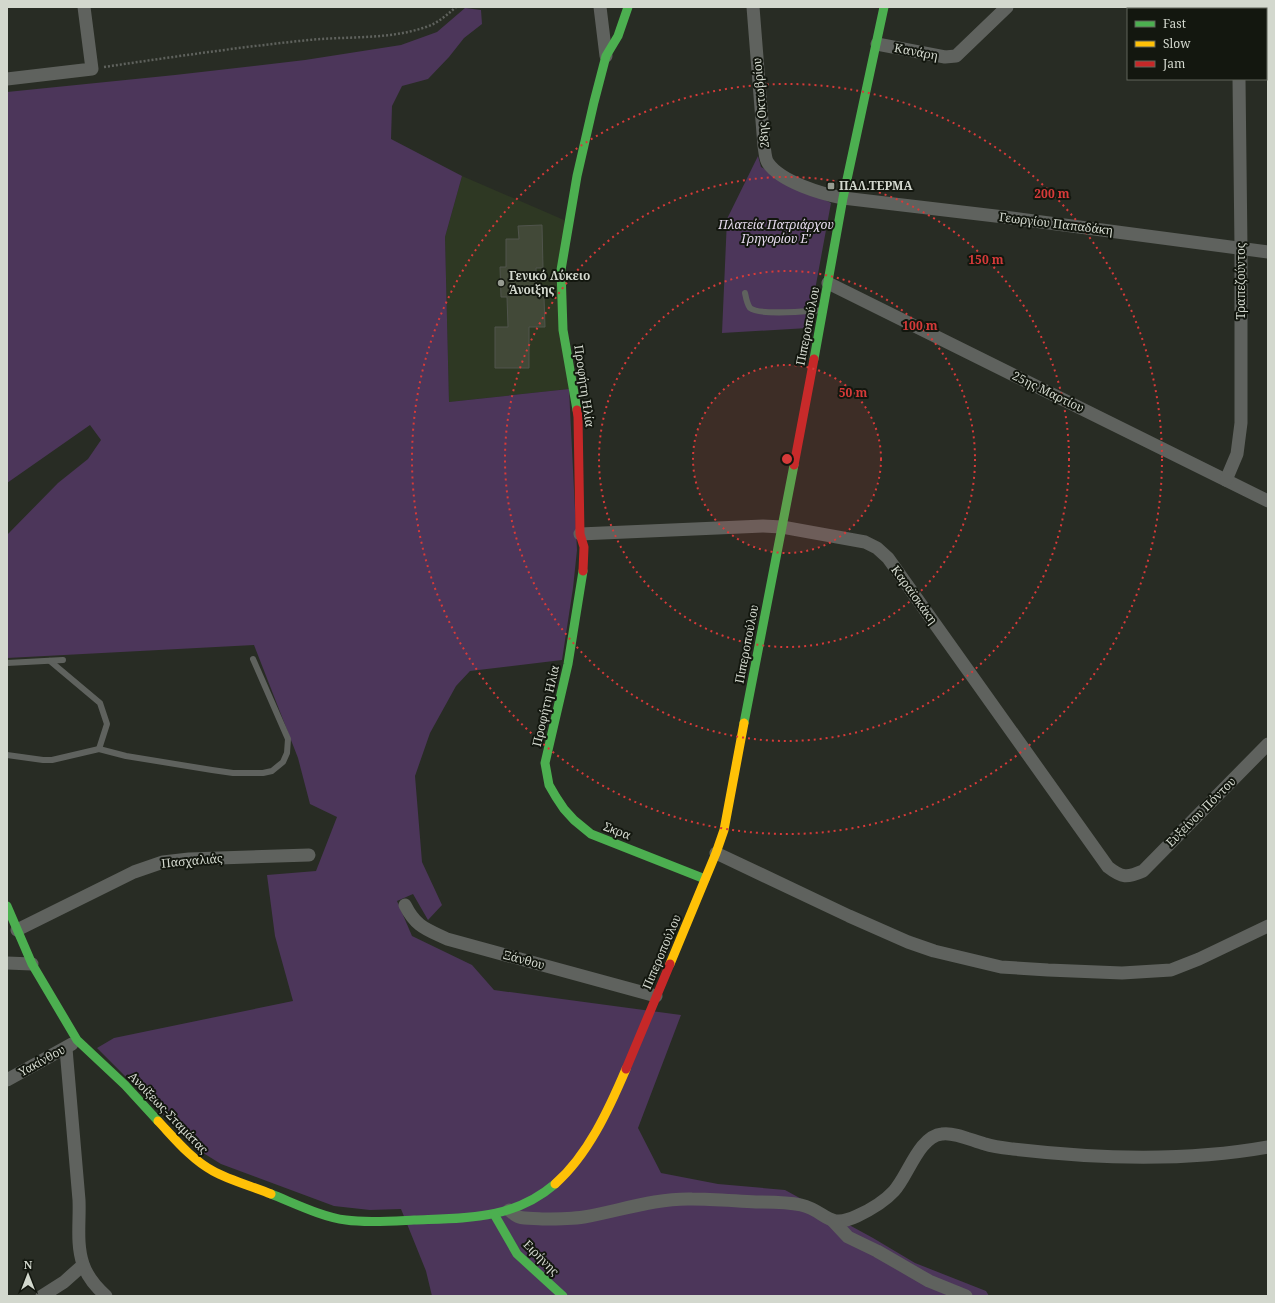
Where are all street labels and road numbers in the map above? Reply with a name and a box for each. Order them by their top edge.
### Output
street label: Κανάρη [893,39,939,64]
street label: 28ης Οκτωβρίου [748,57,773,149]
street label: Γεωργίου Παπαδάκη [998,208,1114,239]
street label: Τραπεζούντος [1232,242,1249,320]
street label: Πιπεροπούλου [792,285,823,367]
street label: Προφήτη Ηλία [570,344,599,428]
street label: 25ης Μαρτίου [1009,367,1087,416]
street label: Καραϊσκάκη [887,562,942,628]
street label: Πιπεροπούλου [731,603,762,685]
street label: Προφήτη Ηλία [528,663,563,748]
street label: Ευξείνου Πόντου [1162,773,1239,850]
street label: Σκρα [601,818,634,844]
street label: Πασχαλιάς [161,849,224,872]
street label: Πιπεροπούλου [638,912,685,992]
street label: Ξάνθου [502,946,547,973]
street label: Υακίνθου [14,1041,68,1081]
street label: Ανοίξεως-Σταμάτας [125,1068,212,1158]
street label: Ειρήνης [520,1236,563,1279]

